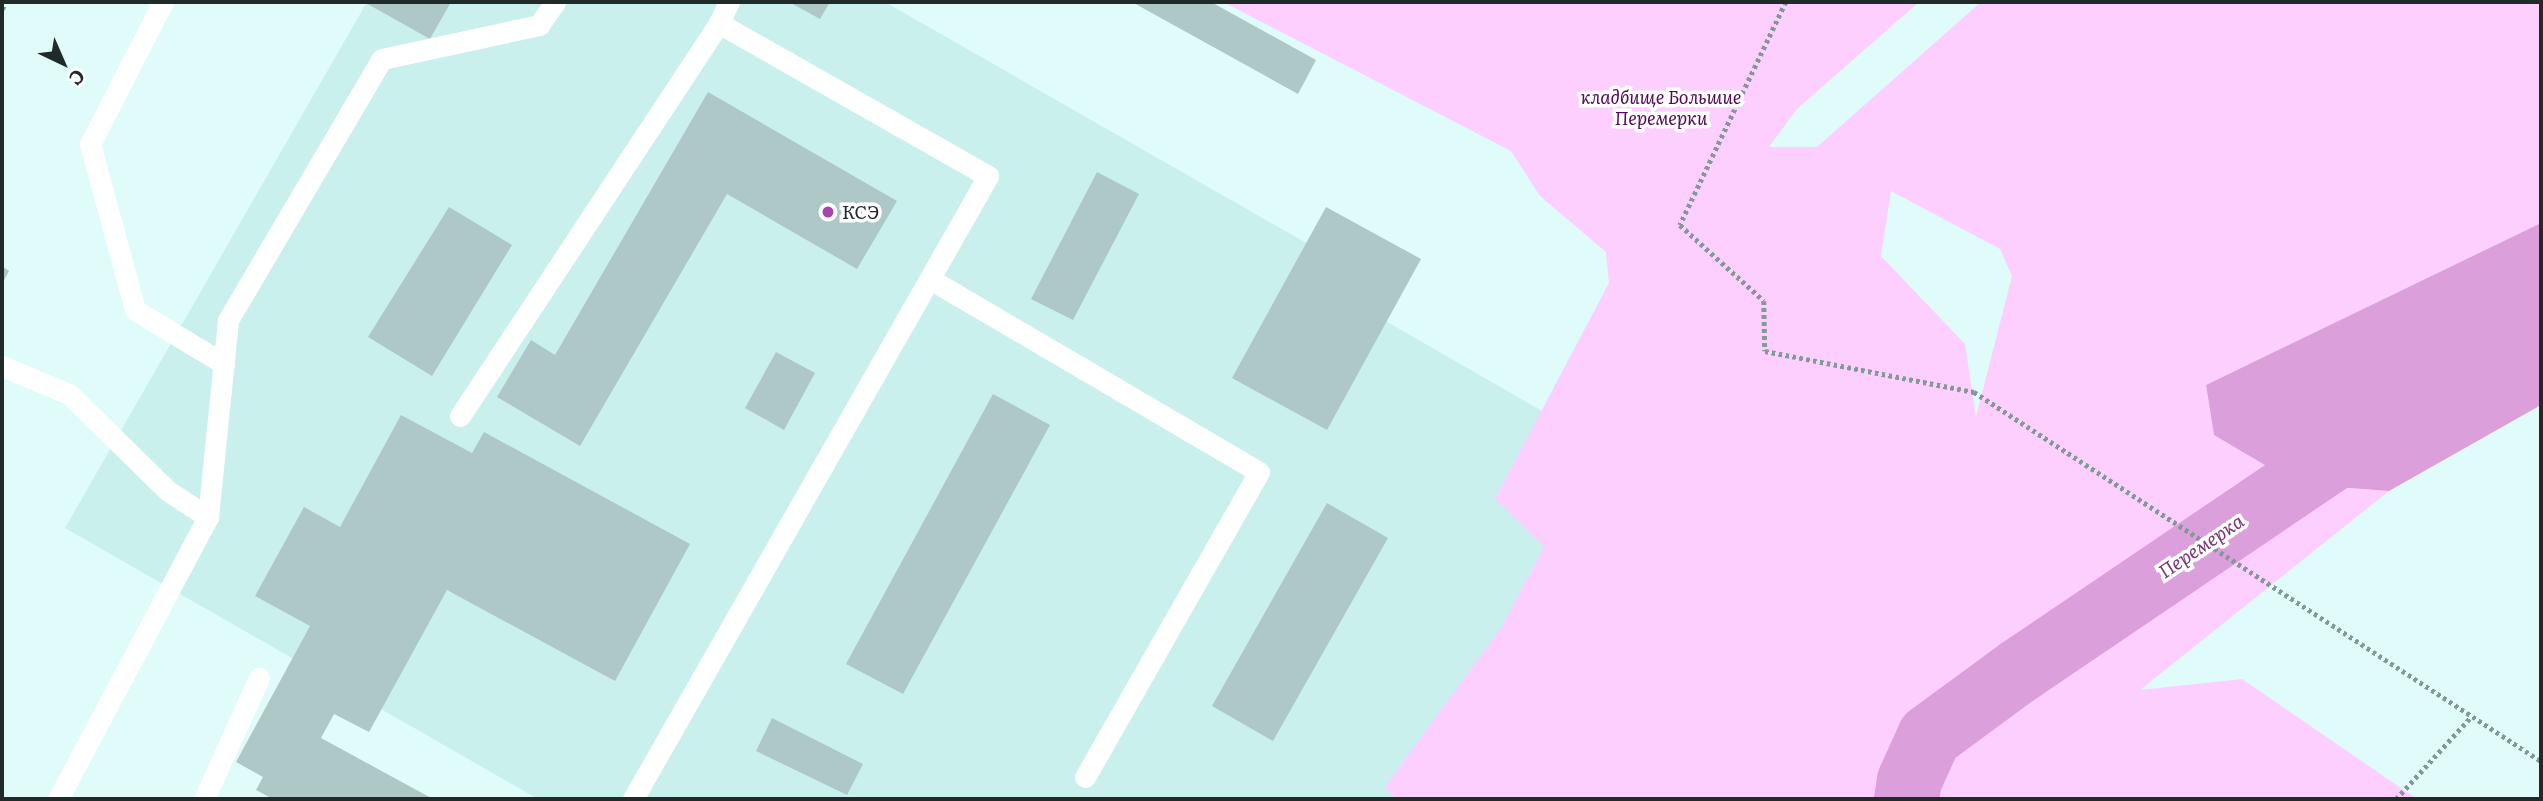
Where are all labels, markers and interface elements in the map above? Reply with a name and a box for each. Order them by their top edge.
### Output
north arrow [28,28,98,98]
text: С [63,63,92,93]
park label: кладбище Большие Перемерки [1581,87,1741,130]
place label: КСЭ [842,201,879,223]
marker: КСЭ [820,204,836,220]
water label: Перемерка [2154,509,2248,583]

